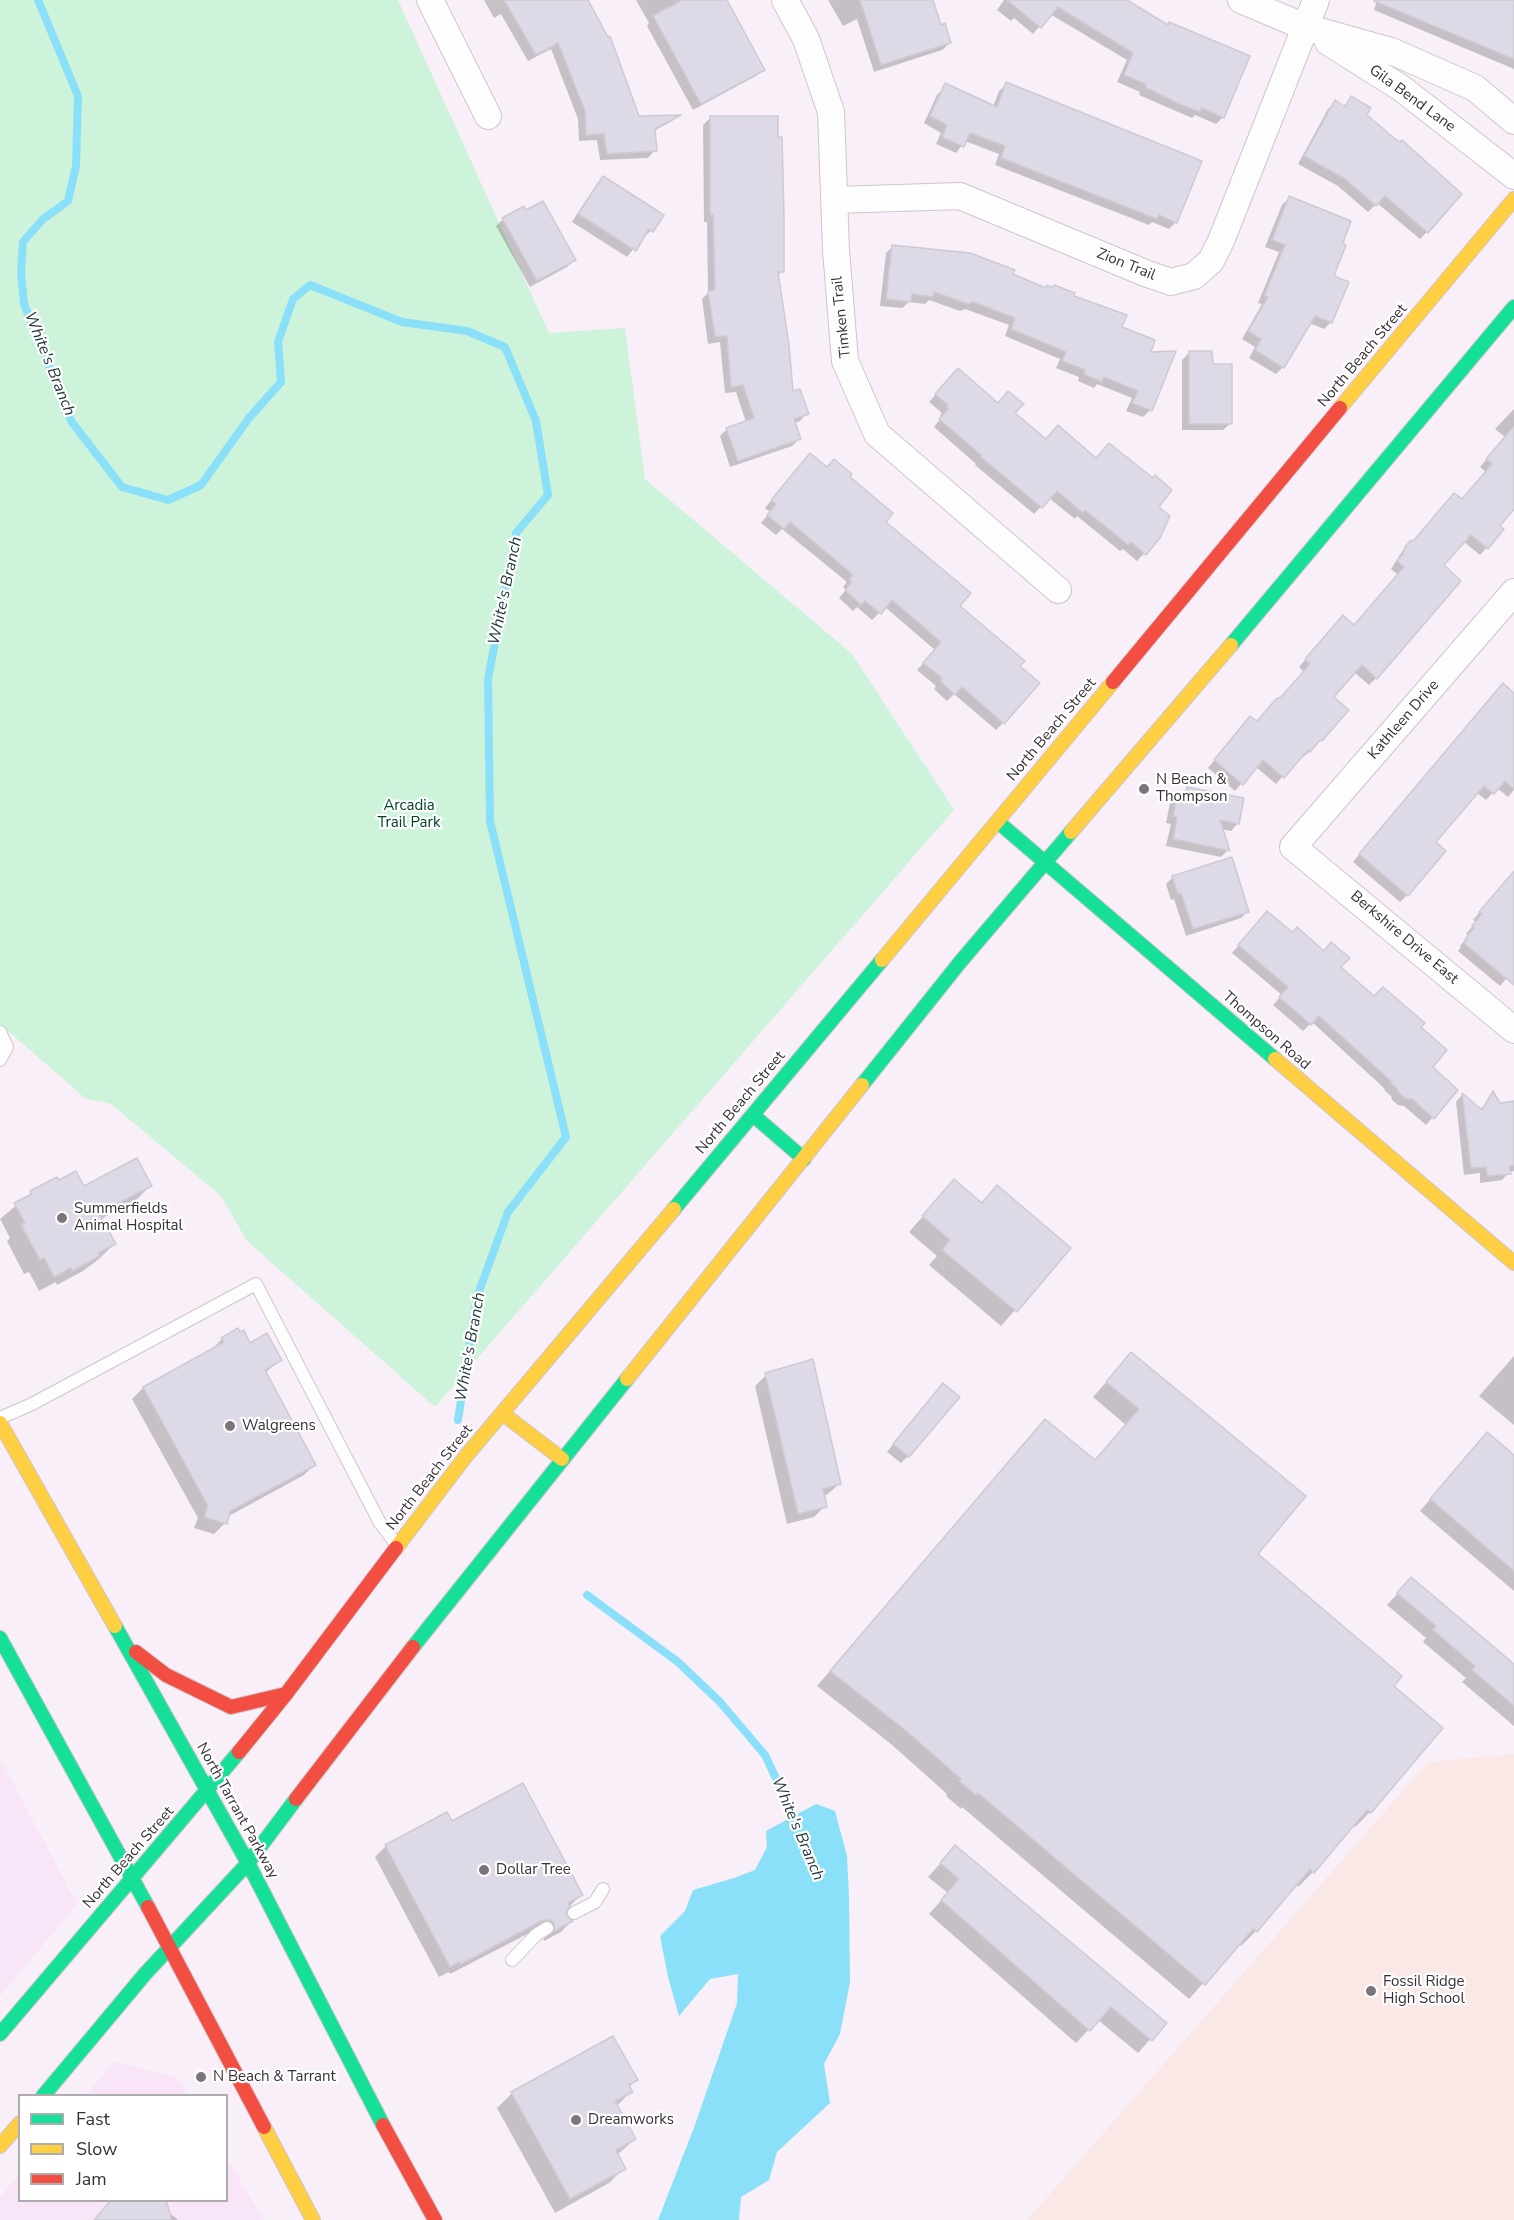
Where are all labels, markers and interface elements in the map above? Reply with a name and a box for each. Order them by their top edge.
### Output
street label: Gila Bend Lane [1365,62,1459,136]
street label: Zion Trail [1094,245,1158,285]
street label: Timken Trail [829,275,855,359]
street label: North Beach Street [1315,301,1411,411]
water label: White's Branch [19,309,79,419]
water label: White's Branch [485,535,527,647]
street label: North Beach Street [1004,675,1100,785]
street label: Kathleen Drive [1365,677,1443,763]
place label: N Beach & Thompson [1156,771,1228,806]
marker: N Beach & Thompson [1137,782,1151,796]
park label: Arcadia Trail Park [378,797,440,832]
street label: Berkshire Drive East [1346,888,1462,988]
street label: Thompson Road [1218,988,1314,1074]
street label: North Beach Street [693,1048,789,1158]
place label: Summerfields Animal Hospital [74,1200,183,1235]
marker: Summerfields Animal Hospital [55,1211,69,1225]
water label: White's Branch [452,1291,490,1403]
place label: Walgreens [242,1417,316,1435]
marker: Walgreens [223,1419,237,1433]
street label: North Beach Street [383,1422,477,1534]
street label: North Tarrant Parkway [192,1740,282,1882]
water label: White's Branch [767,1774,827,1884]
street label: North Beach Street [80,1803,178,1913]
place label: Dollar Tree [496,1861,571,1879]
marker: Dollar Tree [477,1863,491,1877]
place label: Fossil Ridge High School [1383,1973,1465,2008]
marker: Fossil Ridge High School [1364,1984,1378,1998]
place label: N Beach & Tarrant [213,2068,336,2086]
marker: N Beach & Tarrant [194,2070,208,2084]
legend [18,2094,228,2202]
text: Fast [76,2107,110,2131]
place label: Dreamworks [588,2111,674,2129]
marker: Dreamworks [569,2113,583,2127]
text: Slow [76,2137,117,2161]
text: Jam [76,2167,107,2191]

